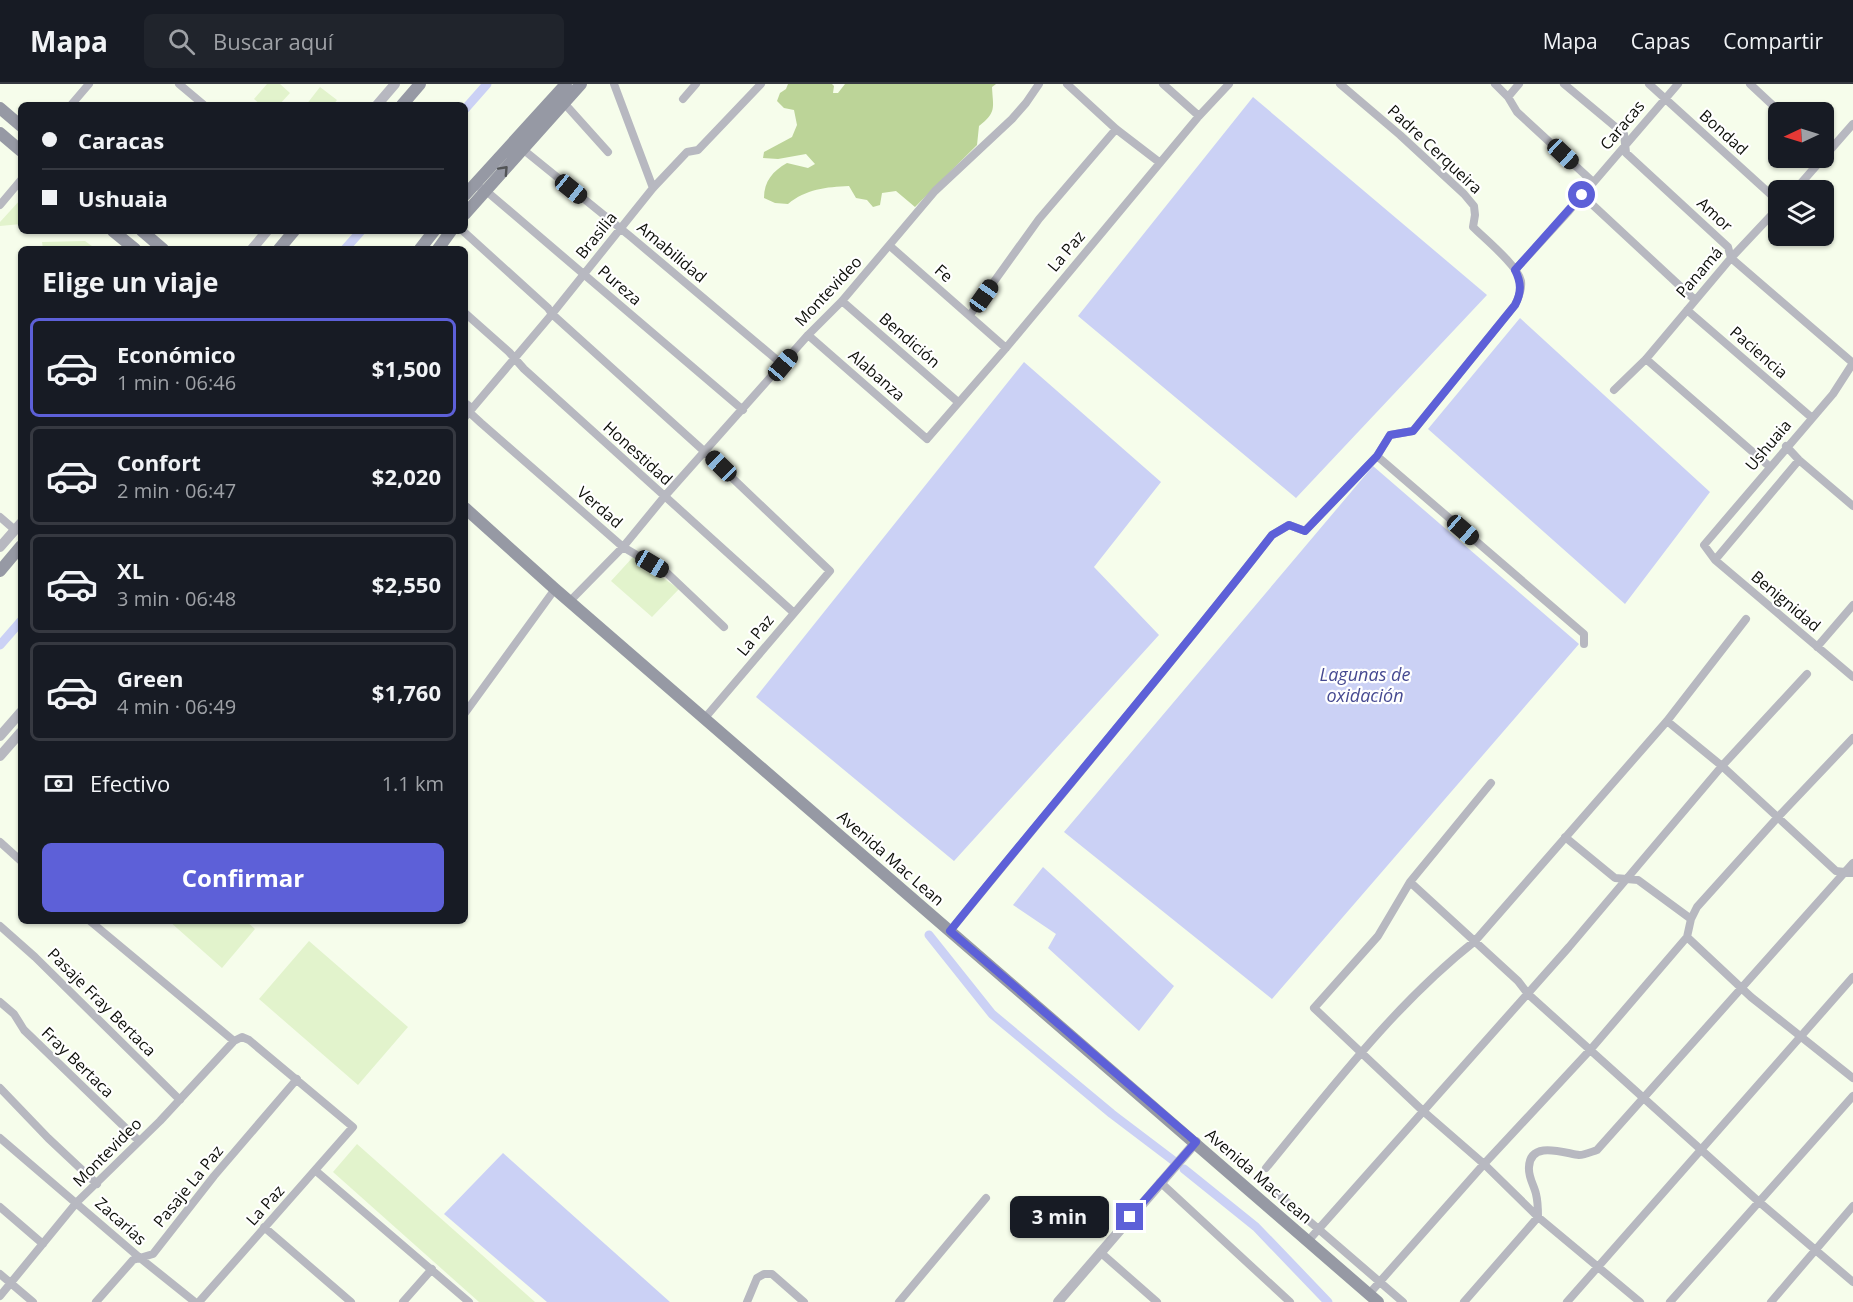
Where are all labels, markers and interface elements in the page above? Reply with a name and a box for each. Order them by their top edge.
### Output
search box [144,14,564,68]
text: Mapa [30,22,108,60]
icon: search [165,25,198,58]
text: Buscar aquí [213,26,333,56]
text: Mapa [1543,27,1598,55]
text: Capas [1631,27,1690,55]
text: Compartir [1723,27,1823,55]
street label: Caracas [1595,95,1649,155]
street label: Padre Cerqueira [1383,99,1487,199]
north arrow [1768,102,1834,168]
map controls [1768,102,1834,246]
street label: Bondad [1695,104,1753,160]
text: Caracas [78,125,164,155]
car [1544,135,1582,173]
one-way arrow [496,167,507,178]
car [551,171,591,207]
button: layers [1768,180,1834,246]
route start [1568,181,1595,208]
text: Ushuaia [78,183,168,213]
street label: Amor [1692,192,1738,236]
street label: Brasilia [570,207,622,263]
street label: Amabilidad [633,217,711,287]
street label: La Paz [1042,226,1090,276]
street label: Panamá [1671,242,1727,302]
street label: Montevideo [790,251,866,331]
street label: Fe [930,259,958,287]
street label: Pureza [593,260,647,310]
text: Elige un viaje [42,263,218,300]
car [966,276,1002,316]
street label: Bendición [875,307,945,373]
street label: Paciencia [1726,321,1792,383]
text: Económico [117,339,236,369]
icon: car [45,341,99,395]
street label: Alabanza [844,344,910,406]
car [765,345,801,385]
text: $1,500 [372,353,441,383]
text: 1 min · 06:46 [117,369,236,396]
street label: Ushuaia [1740,415,1796,475]
street label: Honestidad [599,416,677,490]
text: Confort [117,447,201,477]
car [702,447,740,485]
icon: car [45,449,99,503]
text: $2,020 [372,461,441,491]
text: 2 min · 06:47 [117,477,236,504]
street label: Verdad [573,481,627,533]
car [1444,511,1482,549]
car [632,547,672,581]
text: XL [117,555,144,585]
icon: car [45,557,99,611]
street label: Benignidad [1747,566,1825,636]
text: $2,550 [372,569,441,599]
text: 3 min · 06:48 [117,585,236,612]
street label: La Paz [732,610,778,660]
water label: Lagunas de oxidación [1320,662,1410,707]
text: Green [117,663,183,693]
icon: car [45,665,99,719]
text: $1,760 [372,677,441,707]
text: 4 min · 06:49 [117,693,236,720]
icon: cash [42,767,75,800]
text: Efectivo [90,768,170,798]
text: 1.1 km [382,770,444,797]
street label: Avenida Mac Lean [833,805,949,911]
button: Confirmar [42,843,444,912]
street label: Pasaje Fray Bertaca [43,943,161,1061]
street label: Fray Bertaca [37,1022,119,1102]
street label: Montevideo [68,1113,146,1191]
street label: Avenida Mac Lean [1201,1123,1317,1229]
street label: Pasaje La Paz [148,1140,228,1232]
street label: La Paz [241,1180,289,1230]
street label: Zacarías [91,1192,151,1250]
callout: 3 min [1010,1196,1109,1238]
text: 3 min [1032,1203,1087,1230]
route end [1116,1203,1143,1230]

